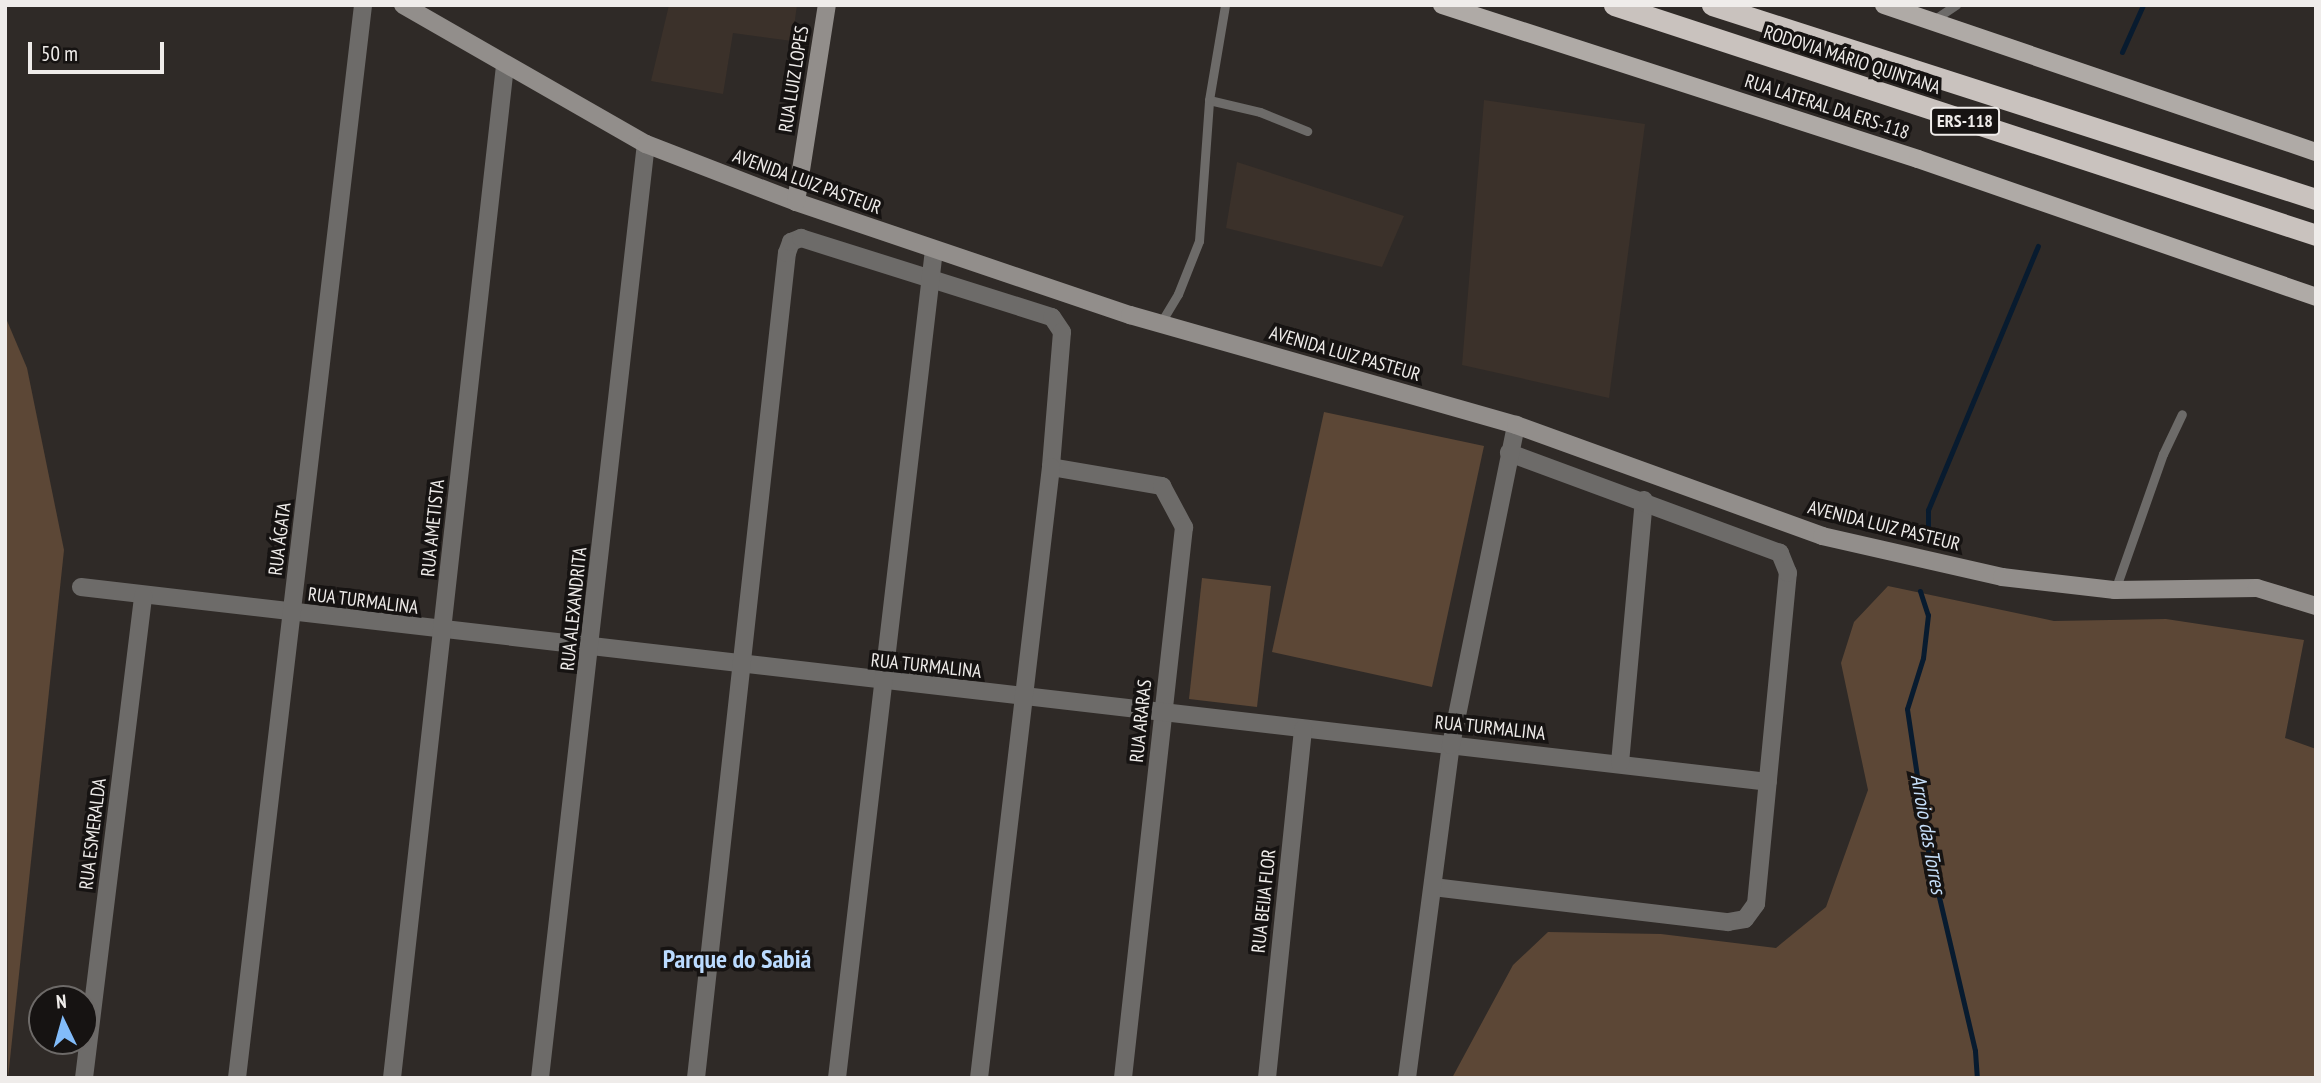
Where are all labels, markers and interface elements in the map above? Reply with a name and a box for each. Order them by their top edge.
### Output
street label: RODOVIA MÁRIO QUINTANA [1761,21,1943,99]
street label: RUA LUIZ LOPES [774,24,814,134]
scale bar [32,28,168,72]
text: 50 m [41,40,78,67]
street label: RUA LATERAL DA ERS-118 [1741,69,1913,145]
road number: ERS-118 [1930,106,2000,136]
street label: AVENIDA LUIZ PASTEUR [729,144,885,220]
street label: AVENIDA LUIZ PASTEUR [1266,321,1424,387]
street label: RUA AMETISTA [417,478,449,578]
street label: AVENIDA LUIZ PASTEUR [1805,496,1963,556]
street label: RUA ÁGATA [264,501,296,577]
street label: RUA ALEXANDRITA [556,546,592,672]
street label: RUA TURMALINA [306,583,420,619]
street label: RUA TURMALINA [869,649,983,683]
street label: RUA ARARAS [1125,678,1157,764]
street label: RUA TURMALINA [1433,711,1547,745]
water label: Arroio das Torres [1905,772,1951,896]
street label: RUA ESMERALDA [75,777,111,891]
street label: RUA BEIJA FLOR [1247,847,1281,955]
district label: Parque do Sabiá [663,943,811,975]
north arrow [28,985,98,1055]
text: N [55,989,67,1013]

